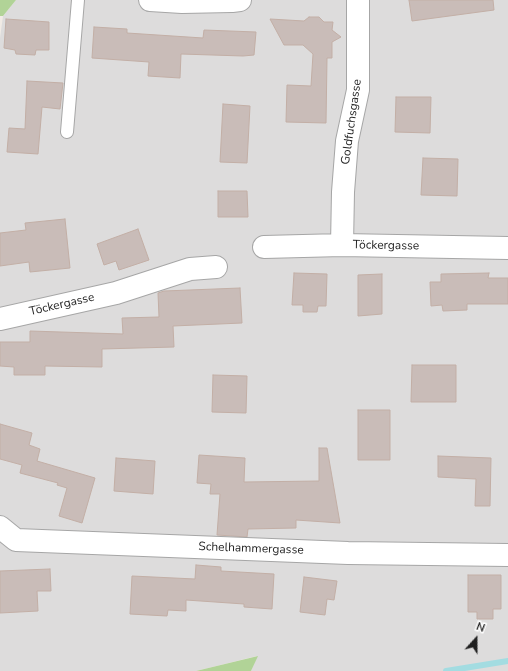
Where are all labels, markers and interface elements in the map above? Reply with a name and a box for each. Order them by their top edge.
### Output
street label: Goldfuchsgasse [339,78,365,166]
street label: Töckergasse [353,238,419,254]
street label: Töckergasse [28,291,96,319]
street label: Schelhammergasse [198,540,304,558]
north arrow [456,619,496,659]
text: N [474,619,487,636]

